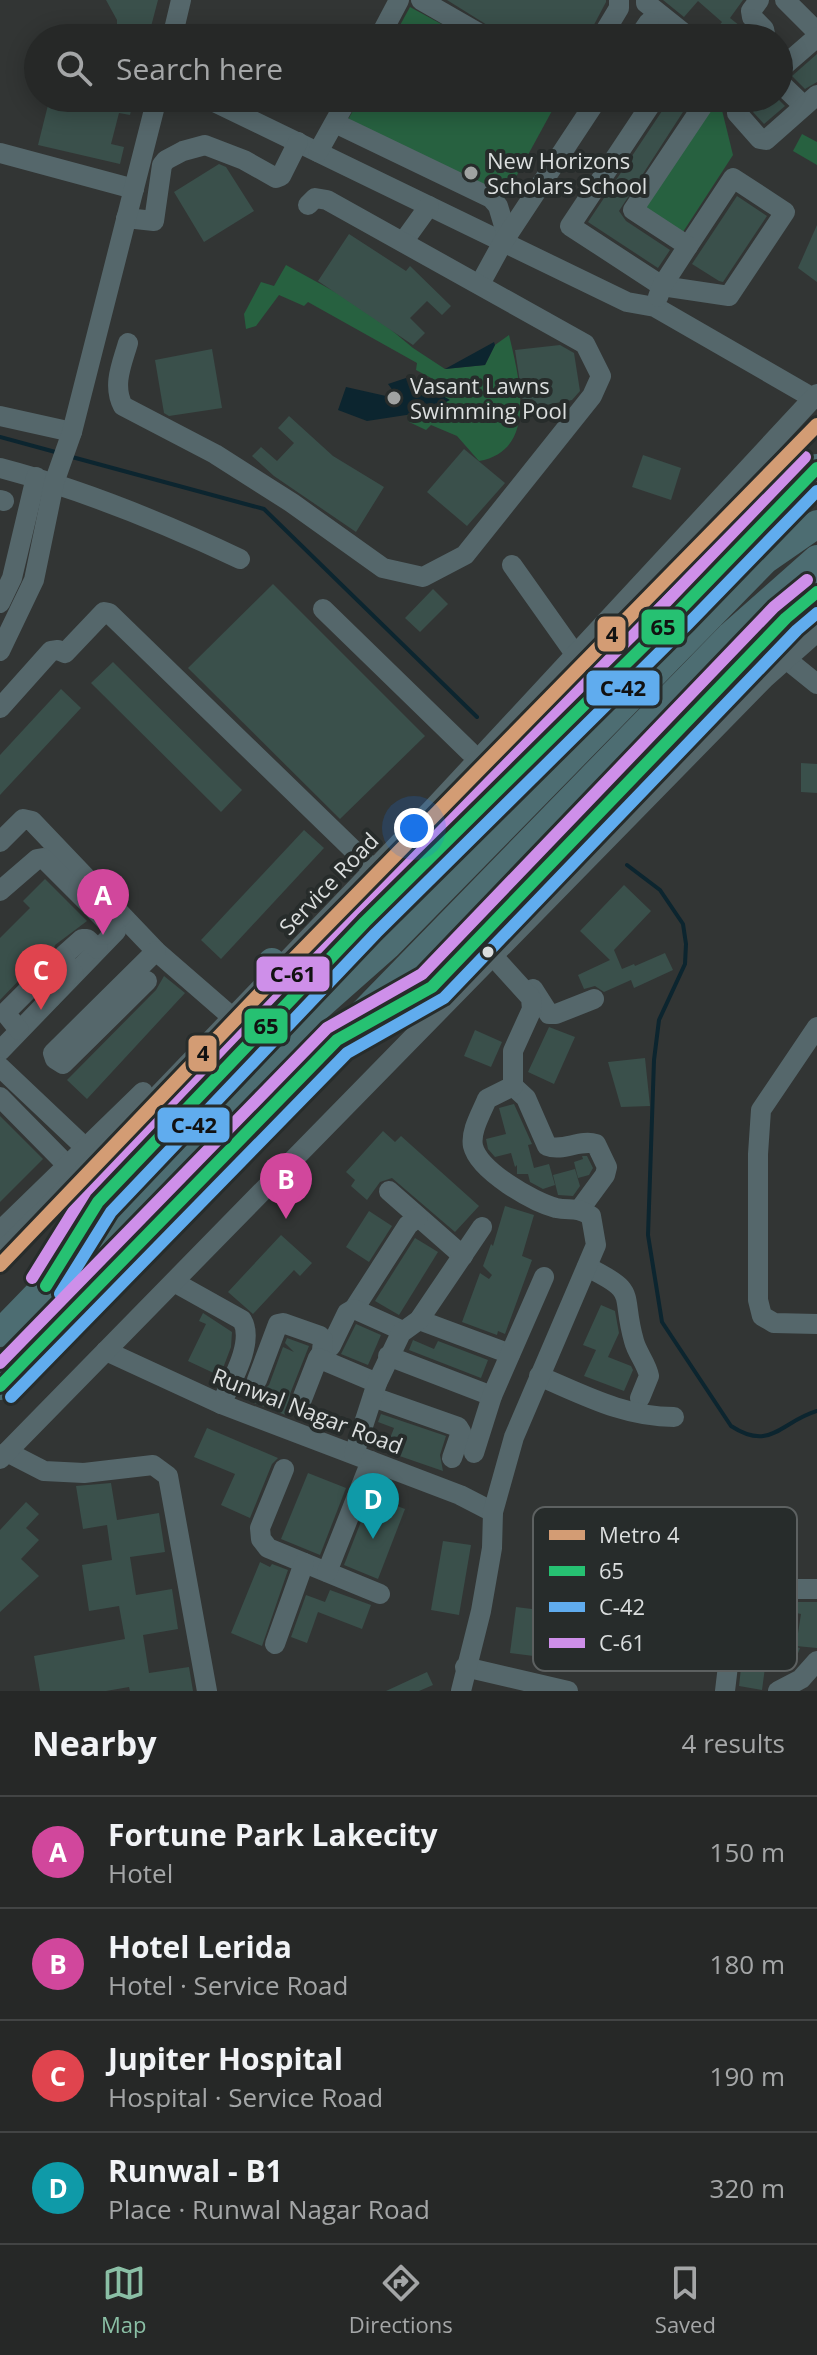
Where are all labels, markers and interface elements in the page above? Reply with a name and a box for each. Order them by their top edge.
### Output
search box [24,24,793,112]
icon: search [52,46,96,90]
text: Search here [116,48,283,89]
place label: New Horizons Scholars School [487,145,647,200]
marker: New Horizons Scholars School [462,164,480,182]
place label: Vasant Lawns Swimming Pool [410,370,567,425]
marker: Vasant Lawns Swimming Pool [385,389,403,407]
line badge: 65 [640,608,686,646]
text: 65 [650,611,676,641]
line badge: 4 [596,615,627,653]
text: 4 [606,618,619,648]
line badge: C-42 [585,669,661,707]
text: C-42 [600,672,646,702]
your location [394,808,434,848]
street label: Service Road [272,825,384,941]
pin: A [77,869,129,935]
pin: C [15,944,67,1010]
unlabelled marker [480,944,496,960]
line badge: C-61 [255,955,331,993]
text: C-61 [270,958,316,988]
line badge: 65 [243,1007,289,1045]
text: 65 [253,1010,279,1040]
line badge: 4 [187,1034,218,1073]
text: 4 [197,1037,210,1067]
line badge: C-42 [156,1106,231,1144]
text: C-42 [171,1109,217,1139]
pin: B [260,1153,312,1219]
street label: Runwal Nagar Road [209,1360,407,1460]
pin: D [347,1473,399,1539]
legend [533,1507,797,1671]
text: Metro 4 [599,1519,680,1549]
text: 65 [599,1555,624,1585]
text: C-42 [599,1591,645,1621]
text: C-61 [599,1627,645,1657]
text: Nearby [32,1720,157,1766]
text: 4 results [682,1725,785,1761]
text: Fortune Park Lakecity [108,1814,438,1855]
text: A [49,1834,67,1870]
text: 150 m [710,1834,785,1870]
text: Hotel [108,1855,173,1891]
text: Hotel Lerida [108,1926,292,1967]
text: B [49,1946,67,1982]
text: 180 m [710,1946,785,1982]
text: Hotel · Service Road [108,1967,348,2003]
text: Jupiter Hospital [108,2038,343,2079]
text: C [50,2058,66,2094]
text: 190 m [710,2058,785,2094]
text: Hospital · Service Road [108,2079,383,2115]
text: Runwal - B1 [108,2150,283,2191]
text: D [48,2170,68,2206]
text: 320 m [710,2170,785,2206]
text: Place · Runwal Nagar Road [108,2191,430,2227]
tab: Map [101,2261,147,2339]
tab: Directions [349,2261,453,2339]
tab: Saved [655,2261,716,2339]

